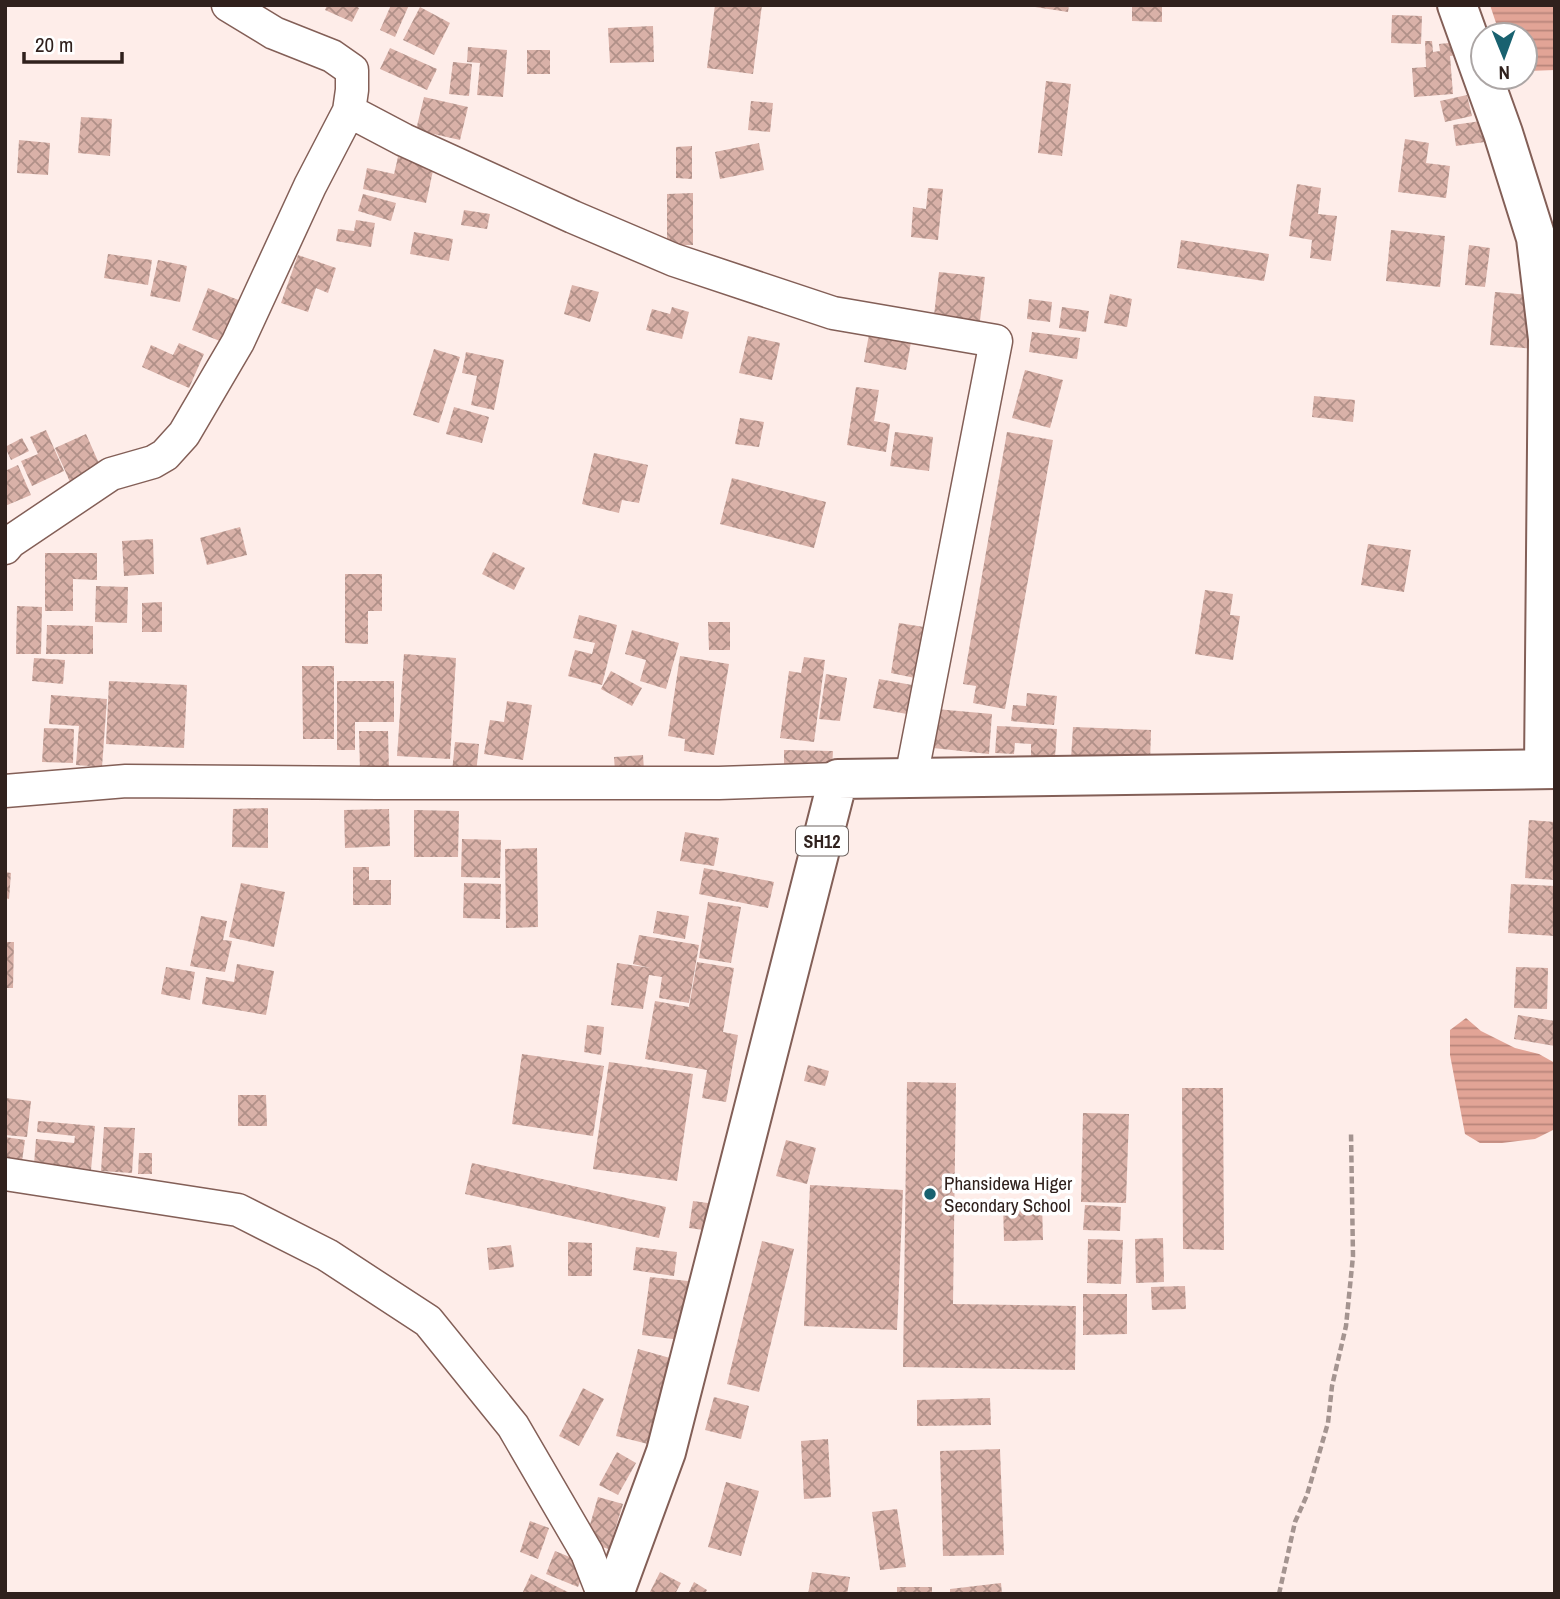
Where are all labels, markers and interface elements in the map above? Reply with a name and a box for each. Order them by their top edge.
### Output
scale bar [24,21,122,65]
north arrow [1469,21,1539,91]
text: 20 m [35,30,73,59]
text: N [1498,60,1510,86]
road number: SH12 [796,826,848,856]
place label: Phansidewa Higer Secondary School [944,1170,1073,1218]
marker: Phansidewa Higer Secondary School [922,1186,938,1202]

